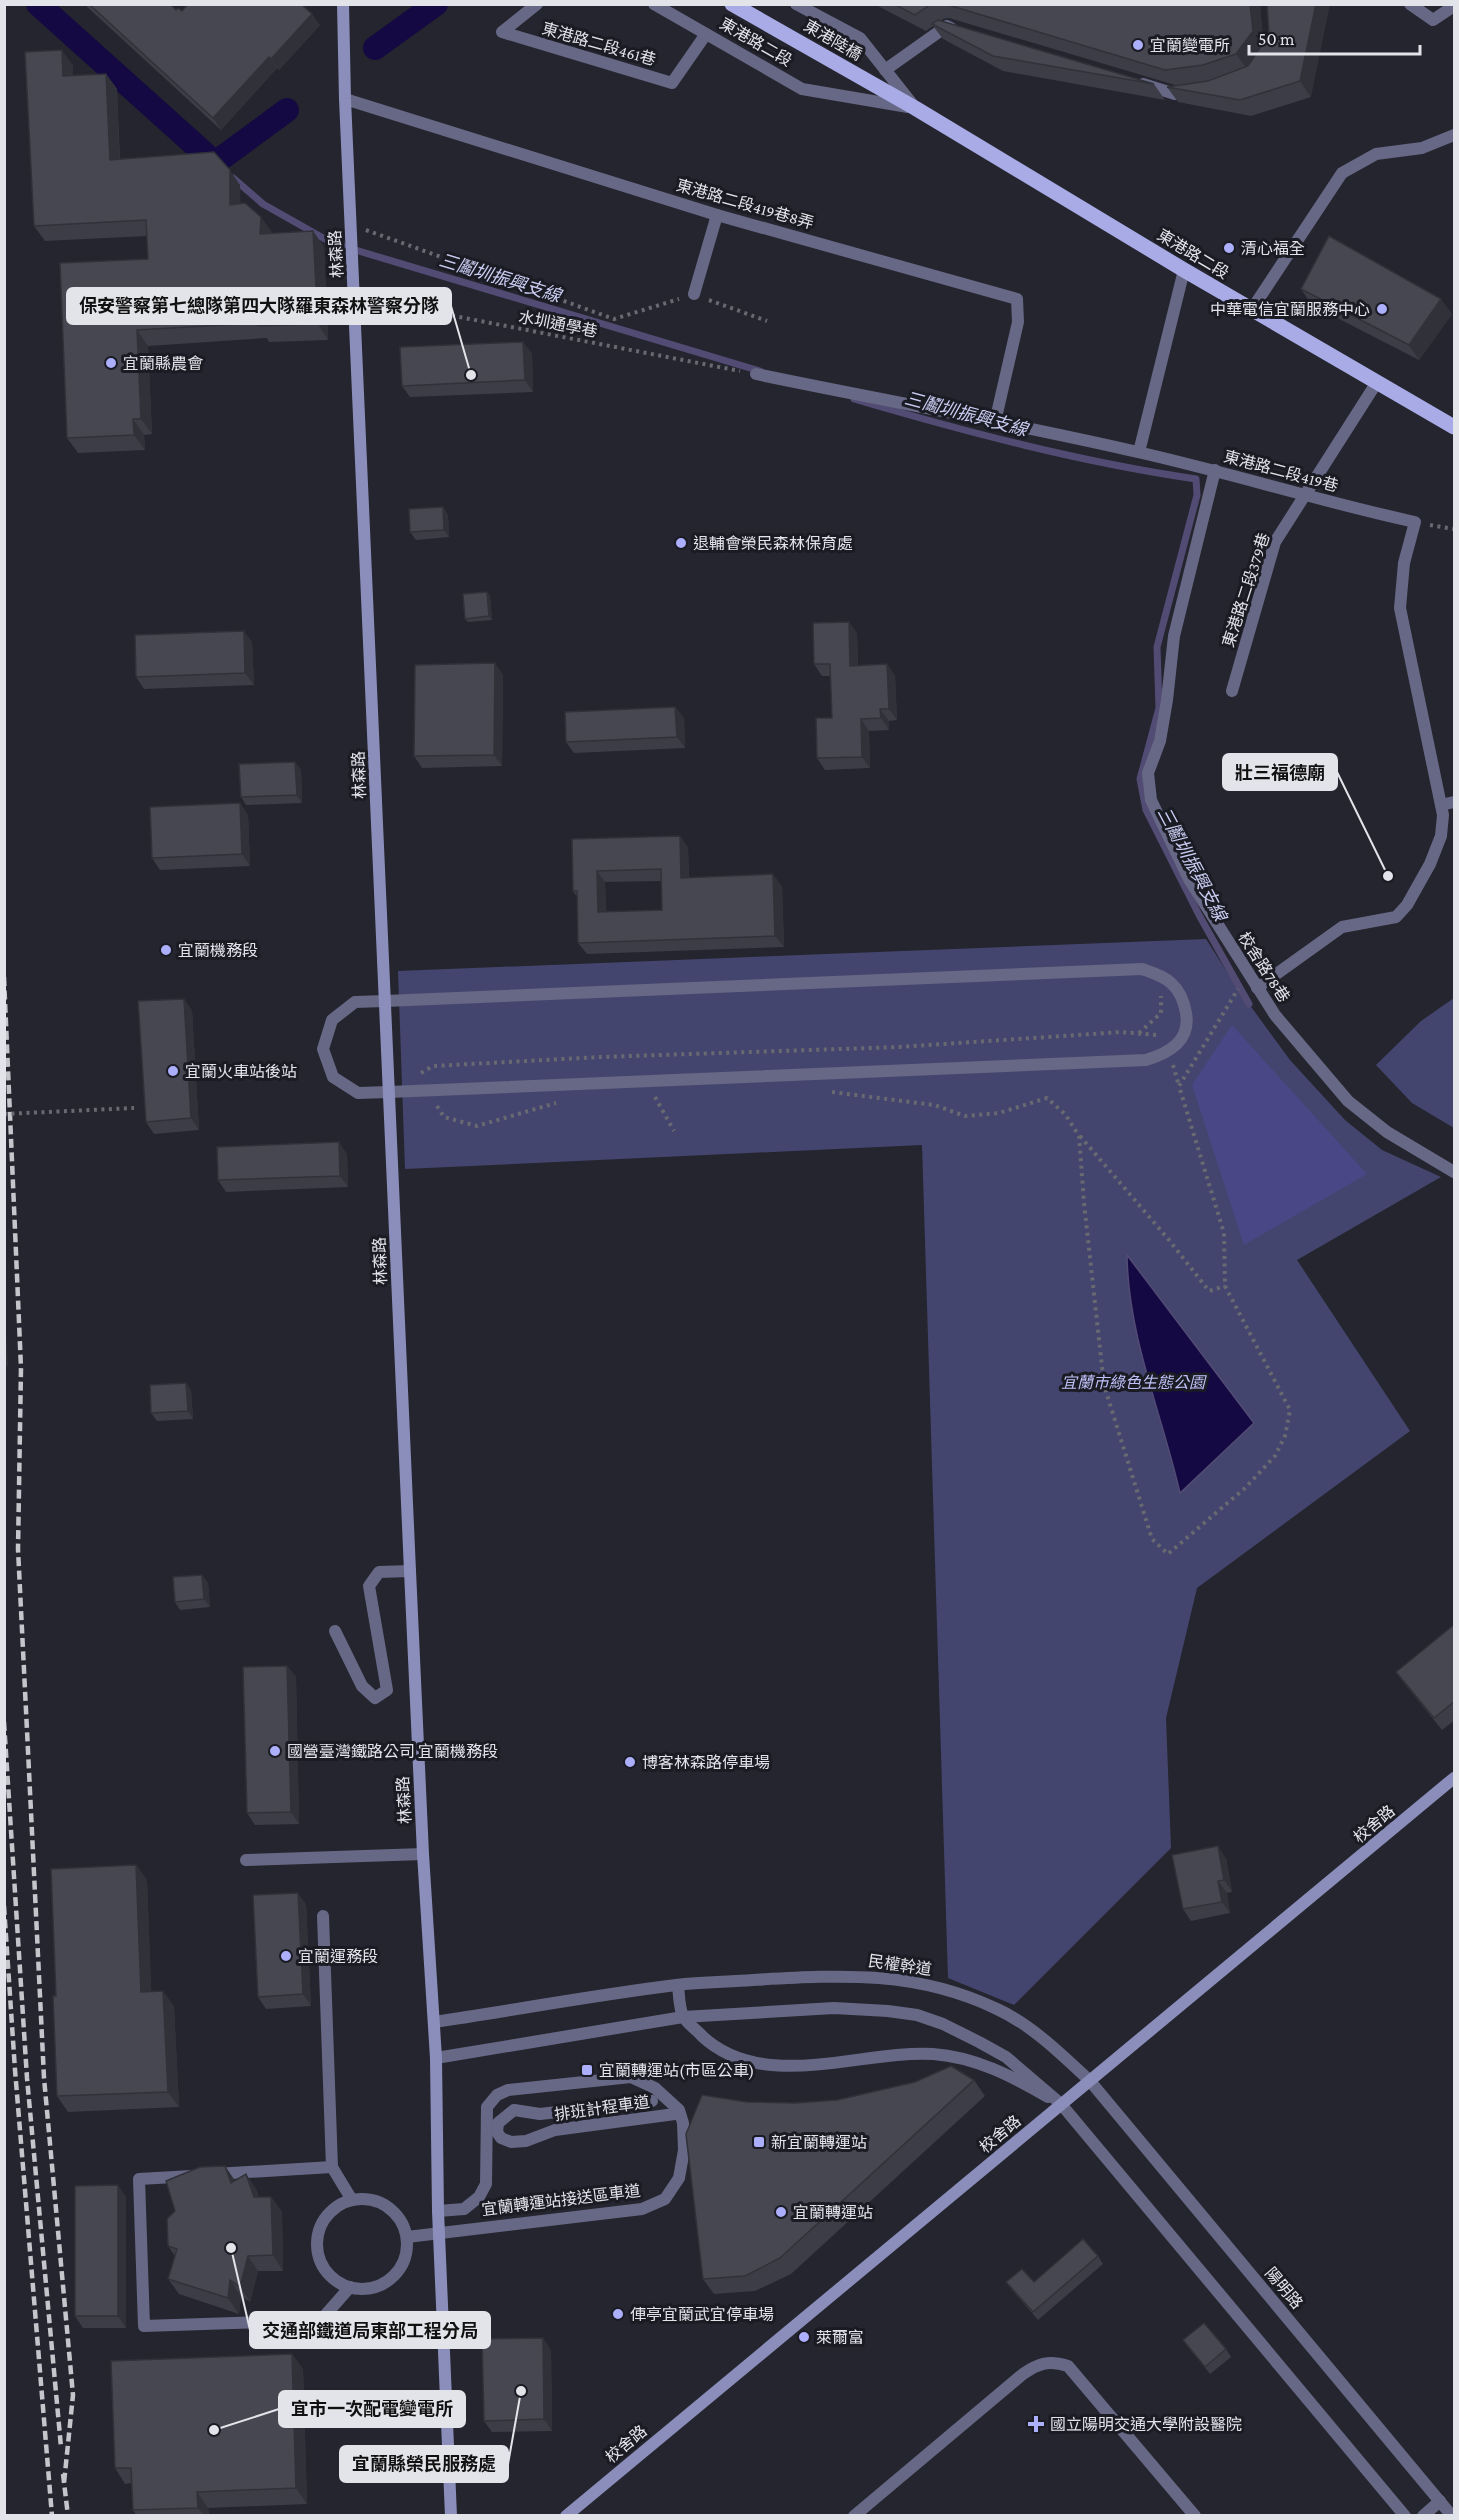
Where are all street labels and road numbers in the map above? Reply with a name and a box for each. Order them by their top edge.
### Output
street label: 東港路二段 [717,15,795,69]
street label: 東港陸橋 [801,17,865,63]
street label: 東港路二段461巷 [540,20,658,68]
street label: 東港路二段419巷8弄 [674,176,816,232]
street label: 東港路二段 [1154,226,1232,282]
street label: 林森路 [326,230,346,278]
street label: 水圳通學巷 [517,308,599,340]
street label: 東港路二段419巷 [1222,448,1340,494]
street label: 東港路二段379巷 [1220,531,1272,649]
street label: 林森路 [350,751,368,799]
street label: 校舍路78巷 [1235,929,1293,1005]
street label: 林森路 [371,1237,389,1285]
street label: 林森路 [394,1776,414,1824]
street label: 校舍路 [1350,1802,1398,1846]
street label: 民權幹道 [867,1952,933,1978]
street label: 排班計程車道 [553,2093,651,2123]
street label: 校舍路 [976,2112,1024,2156]
street label: 宜蘭轉運站接送區車道 [481,2182,641,2218]
street label: 陽明路 [1262,2264,1306,2312]
street label: 校舍路 [602,2422,650,2466]

